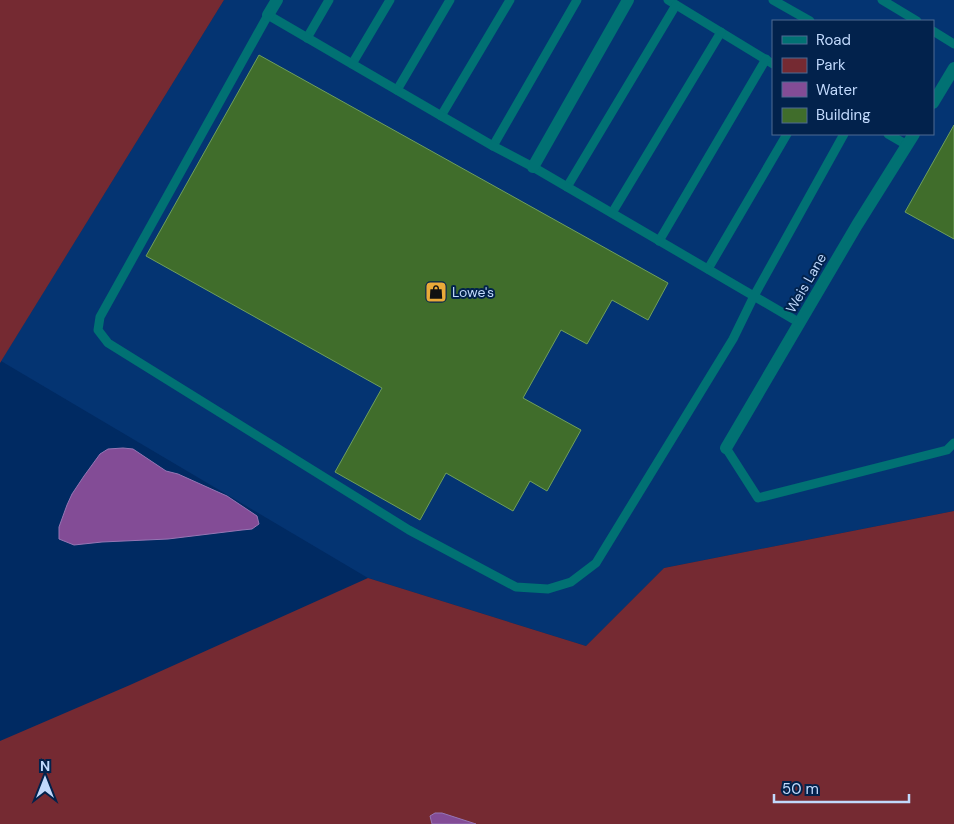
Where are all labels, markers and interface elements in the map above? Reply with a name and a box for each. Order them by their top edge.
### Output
legend [772,20,934,135]
text: Road [816,30,851,50]
text: Park [816,55,846,75]
text: Water [816,80,858,100]
text: Building [816,105,871,125]
street label: Weis Lane [782,250,830,316]
shop icon: Lowe's [424,280,448,304]
place label: Lowe's [452,283,494,301]
north arrow [20,754,70,804]
text: N [40,757,50,775]
scale bar [774,772,909,804]
text: 50 m [782,779,819,799]

